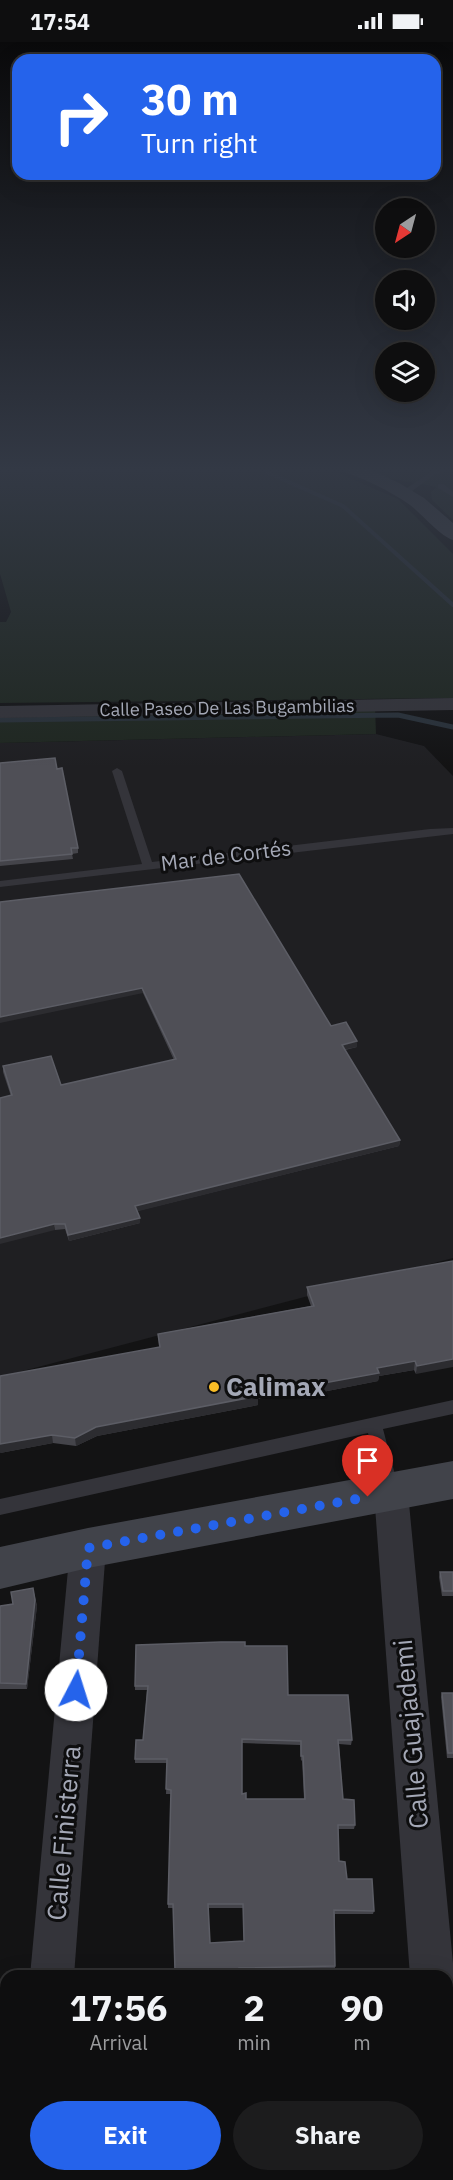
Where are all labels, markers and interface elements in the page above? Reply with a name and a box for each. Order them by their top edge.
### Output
text: 17:54 [30,7,90,36]
text: 30 m [141,72,239,127]
icon: right [42,78,120,156]
text: Turn right [141,125,258,160]
north arrow [375,198,435,258]
map controls [375,198,435,402]
button: sound [375,270,435,330]
button: layers [375,342,435,402]
street label: Calle Paseo De Las Bugambilias [99,694,355,721]
street label: Mar de Cortés [159,833,293,877]
place label: Calimax [226,1369,326,1403]
marker: Calimax [207,1380,221,1394]
pin [342,1435,393,1497]
icon: arrive [351,1444,384,1477]
street label: Calle Guajademi [385,1638,435,1830]
position arrow [44,1658,108,1722]
street label: Calle Finisterra [38,1744,88,1922]
text: 17:56 [69,1984,168,2031]
text: 2 [243,1984,265,2031]
text: 90 [340,1984,384,2031]
text: Arrival [89,2029,148,2056]
text: min [237,2029,271,2056]
text: m [353,2029,371,2056]
button: Exit [30,2101,221,2170]
button: Share [233,2101,423,2170]

